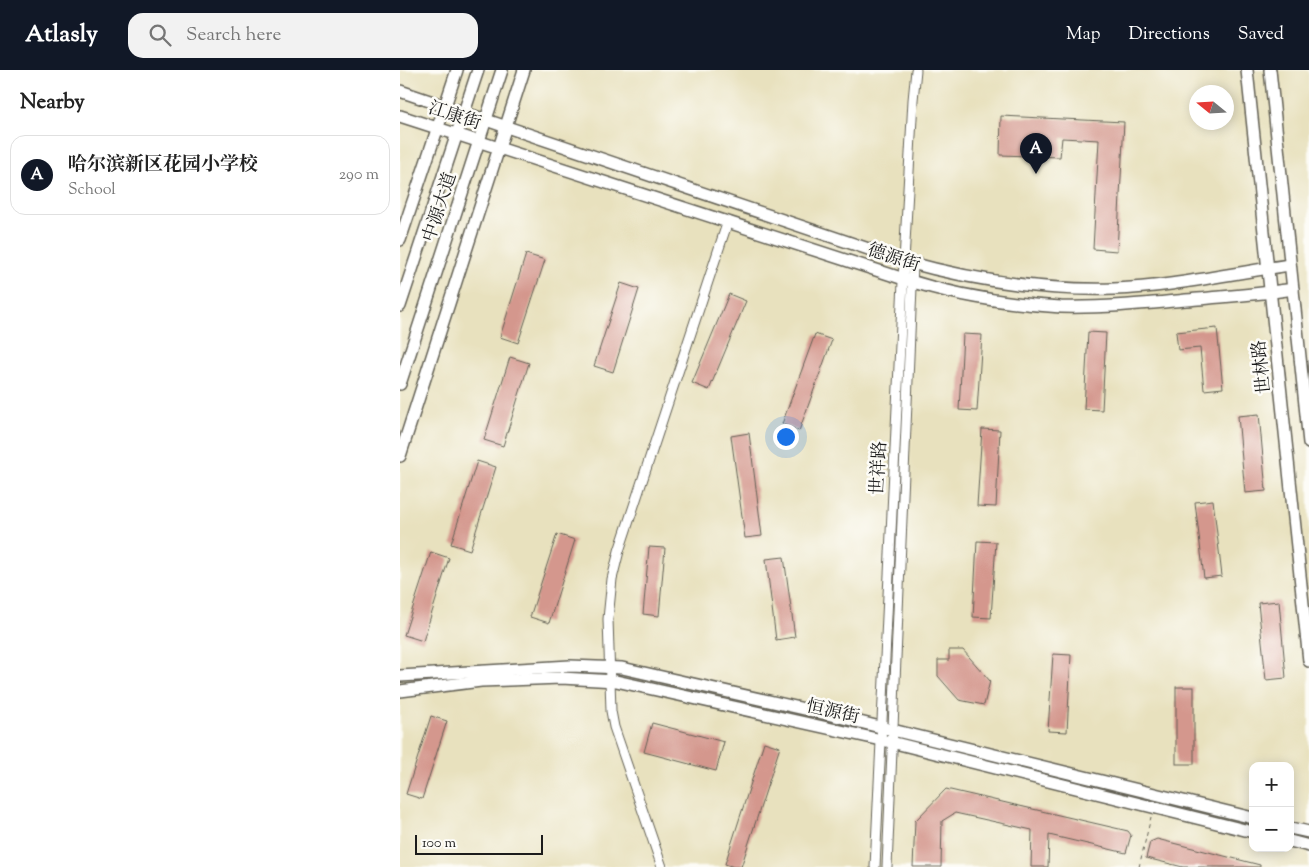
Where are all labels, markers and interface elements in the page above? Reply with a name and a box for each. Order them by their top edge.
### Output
search box [128,13,478,58]
text: Atlasly [25,18,98,52]
icon: search [146,21,174,49]
text: Search here [186,22,281,49]
text: Map [1066,22,1101,48]
text: Directions [1129,22,1210,48]
text: Saved [1238,22,1284,48]
north arrow [1189,85,1234,130]
text: Nearby [20,88,85,118]
street label: 江康街 [425,96,484,138]
pin: A [1020,133,1052,174]
text: 哈尔滨新区花园小学校 [68,152,258,179]
text: A [31,164,44,187]
text: 290 m [339,164,379,187]
street label: 中源大道 [417,169,464,246]
text: School [68,179,116,202]
street label: 德源街 [864,238,923,280]
street label: 世林路 [1247,339,1279,395]
your location [773,424,799,450]
street label: 世祥路 [866,440,894,496]
street label: 恒源街 [803,694,862,732]
map controls [1249,762,1294,852]
button: + [1249,762,1294,807]
button: − [1249,807,1294,852]
scale bar [415,832,542,855]
text: 100 m [422,834,456,854]

